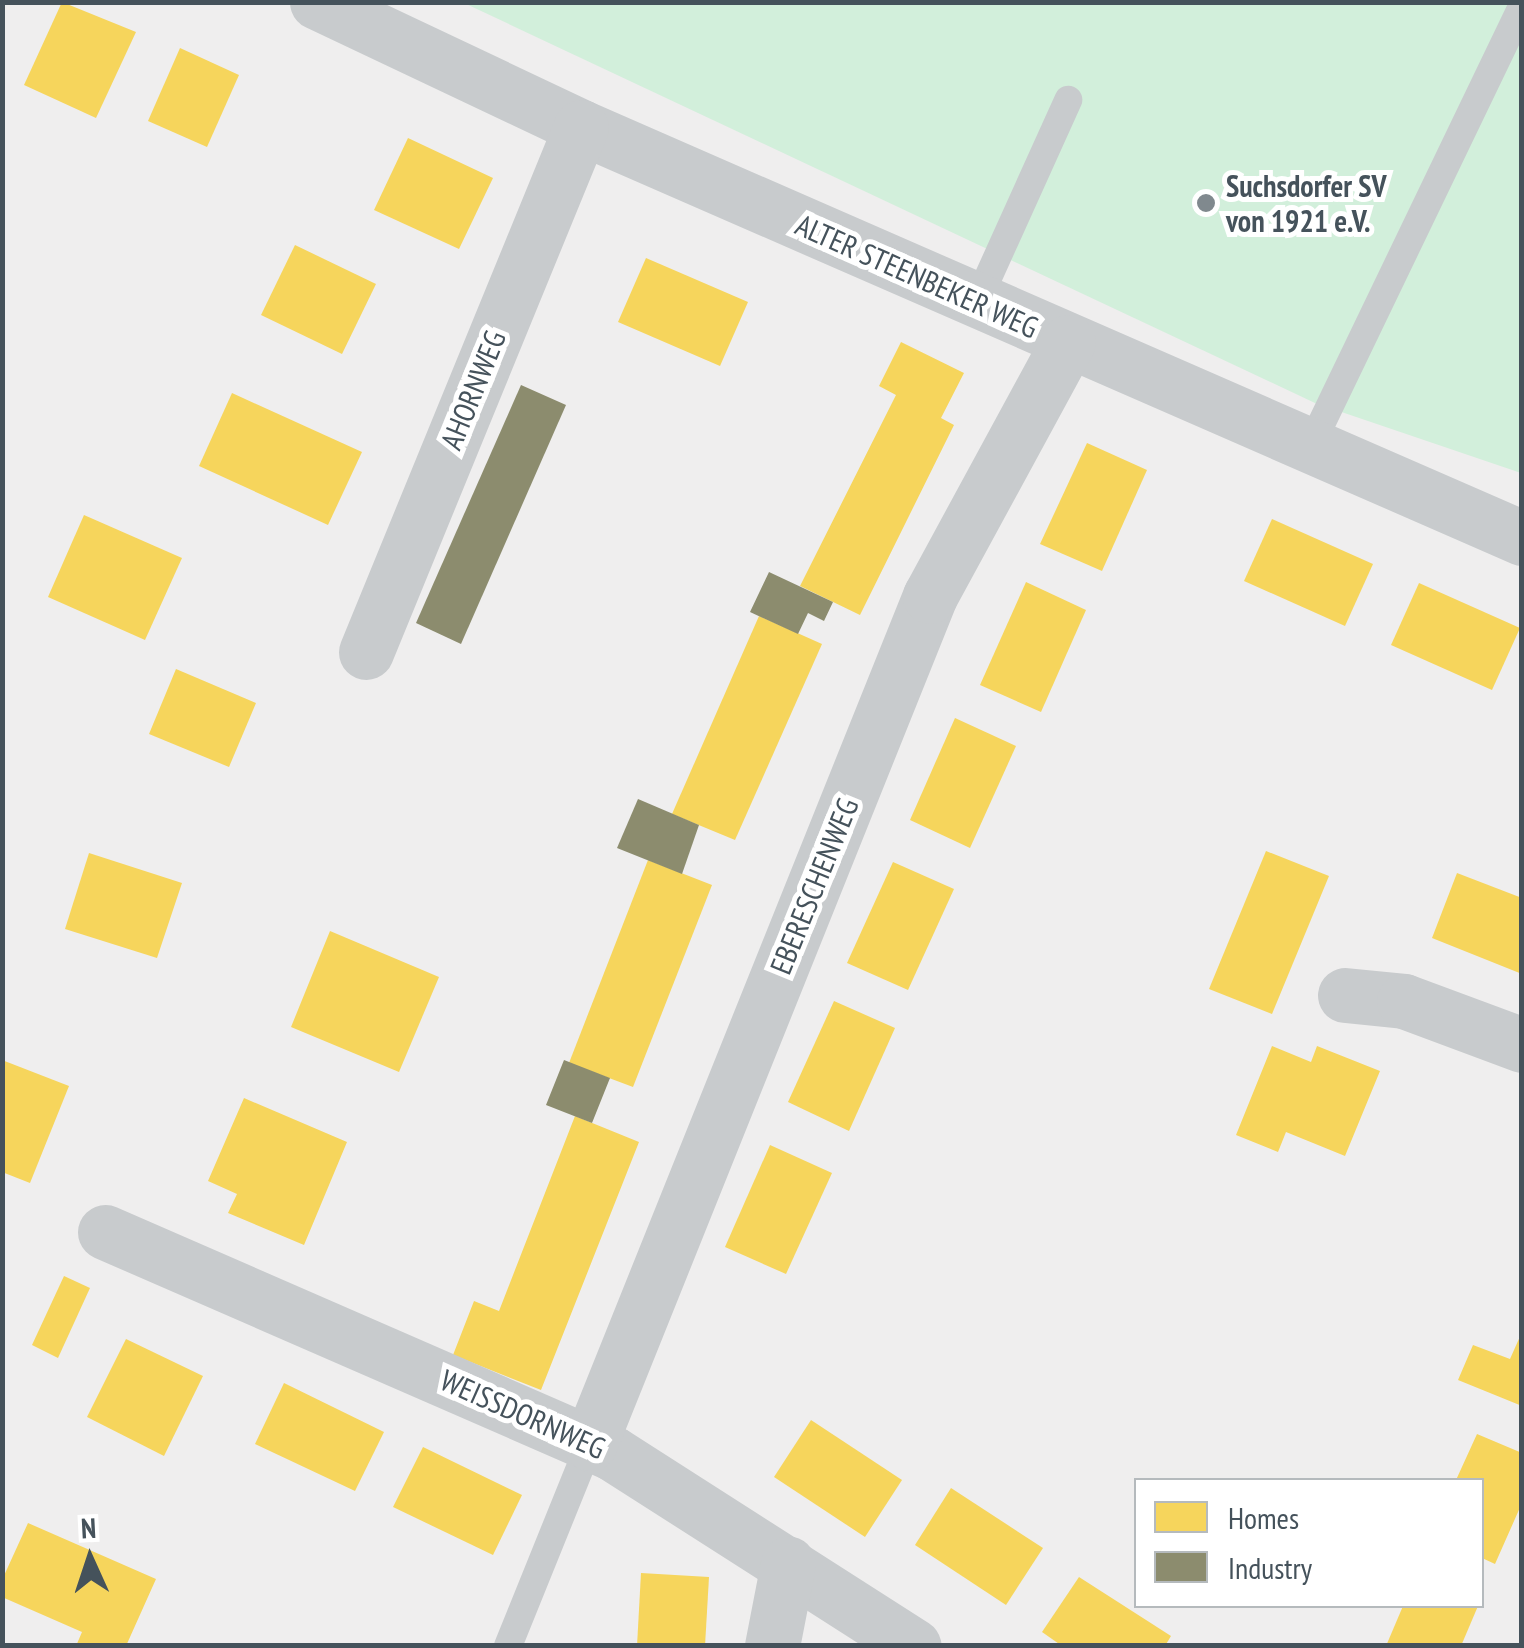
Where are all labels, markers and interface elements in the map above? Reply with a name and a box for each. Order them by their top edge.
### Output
place label: Suchsdorfer SV von 1921 e.V. [1226,168,1387,238]
marker: Suchsdorfer SV von 1921 e.V. [1195,192,1217,214]
street label: ALTER STEENBEKER WEG [790,206,1044,346]
street label: AHORNWEG [433,325,513,455]
street label: EBERESCHENWEG [762,793,866,979]
street label: WEISSDORNWEG [435,1362,611,1466]
legend [1134,1478,1484,1608]
text: Homes [1228,1498,1299,1537]
north arrow [40,1508,140,1608]
text: N [80,1509,97,1546]
text: Industry [1228,1548,1312,1587]

